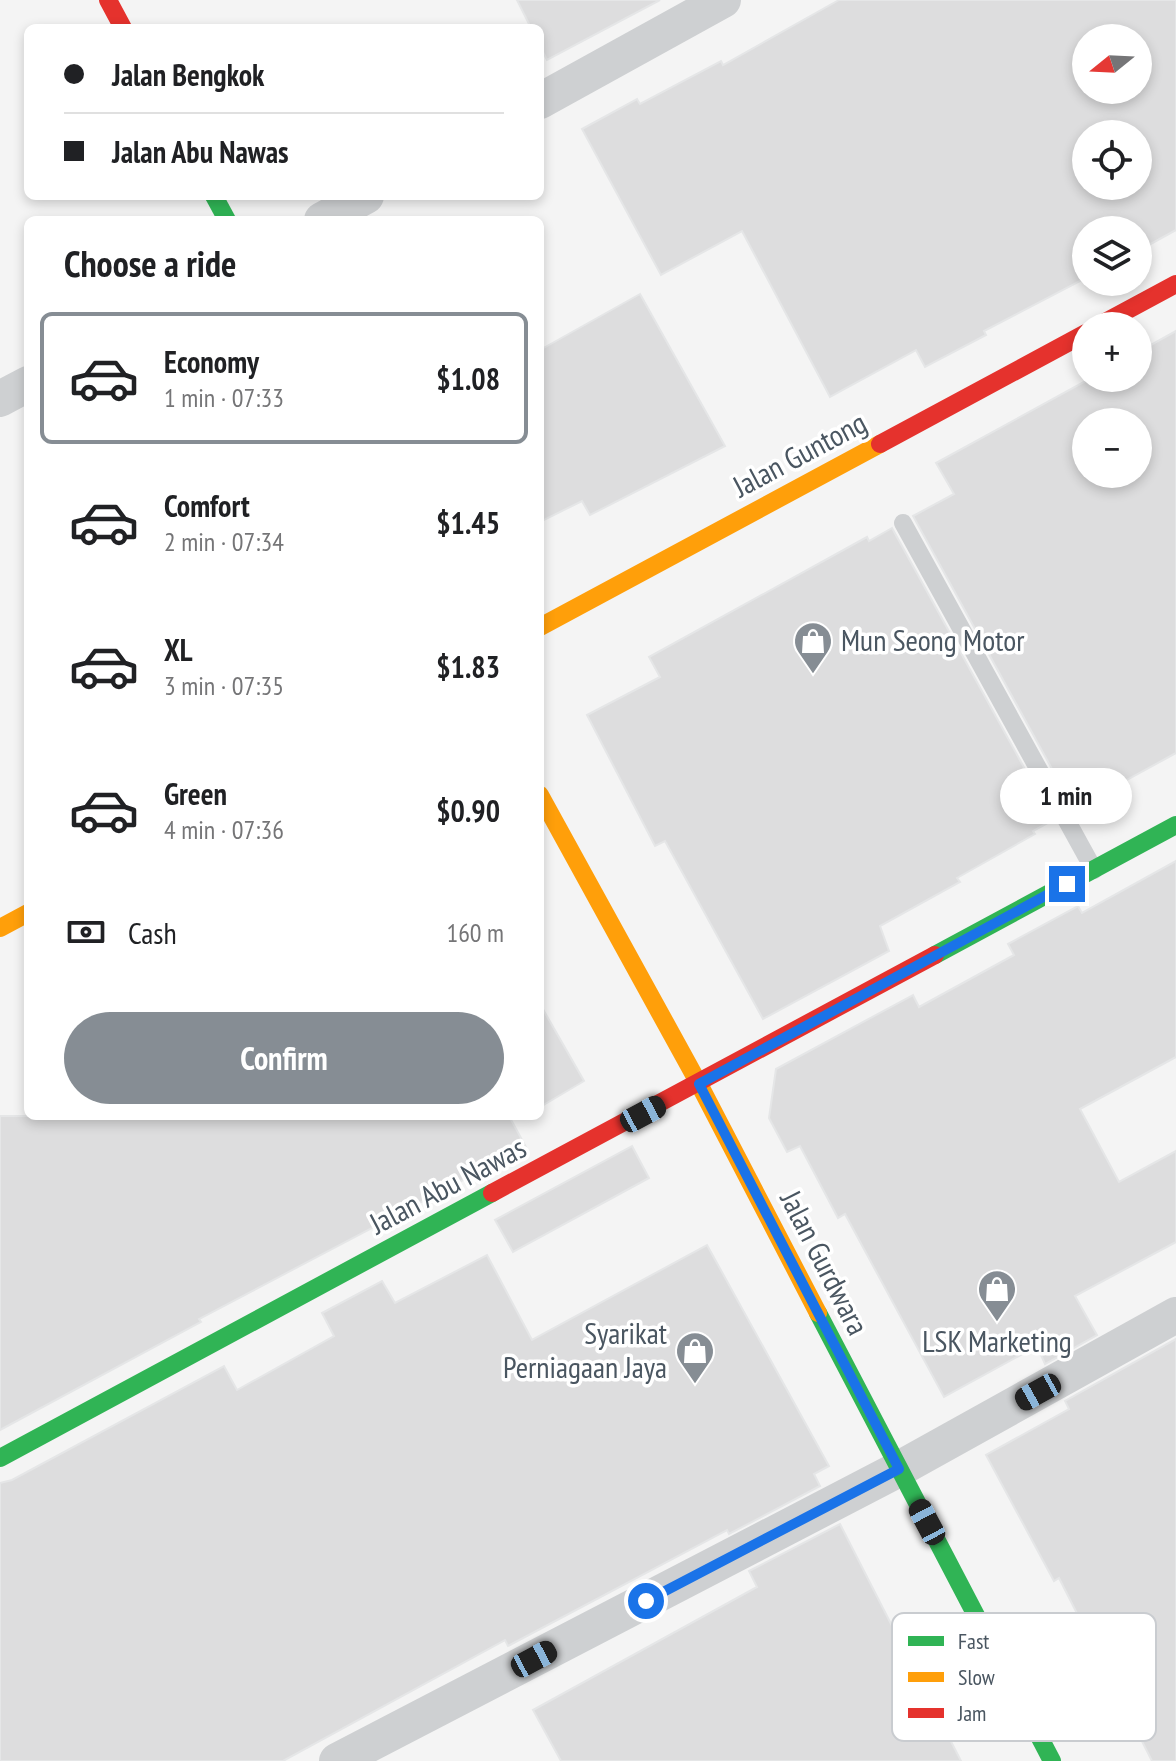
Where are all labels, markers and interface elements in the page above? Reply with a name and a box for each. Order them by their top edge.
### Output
north arrow [1072,24,1152,104]
map controls [1072,24,1152,488]
text: Jalan Bengkok [112,55,264,94]
button: locate [1072,120,1152,200]
text: Jalan Abu Nawas [112,132,289,171]
button: layers [1072,216,1152,296]
text: Choose a ride [64,240,236,287]
button: + [1072,312,1152,392]
icon: car [68,342,140,414]
text: Economy [164,342,259,381]
text: $1.08 [436,359,500,398]
text: 1 min · 07:33 [164,381,284,414]
street label: Jalan Guntong [725,402,873,506]
button: − [1072,408,1152,488]
icon: car [68,486,140,558]
text: Comfort [164,486,250,525]
text: $1.45 [436,503,500,542]
text: 2 min · 07:34 [164,525,284,558]
shop icon: Mun Seong Motor [792,620,834,675]
place label: Mun Seong Motor [841,620,1025,659]
icon: car [68,630,140,702]
text: XL [164,630,193,669]
text: $1.83 [436,647,500,686]
text: 3 min · 07:35 [164,669,284,702]
callout: 1 min [1001,768,1133,824]
icon: car [68,774,140,846]
text: Green [164,774,227,813]
text: 1 min [1040,779,1092,812]
text: $0.90 [436,791,500,830]
text: 4 min · 07:36 [164,813,284,846]
route end [1049,866,1085,902]
icon: cash [64,910,108,954]
text: Cash [128,913,177,952]
text: 160 m [446,916,504,949]
button: Confirm [64,1012,504,1104]
car [616,1092,670,1136]
street label: Jalan Abu Nawas [362,1127,532,1243]
street label: Jalan Gurdwara [772,1183,878,1341]
shop icon: LSK Marketing [976,1268,1018,1323]
place label: Syarikat Perniagaan Jaya [503,1313,668,1386]
place label: LSK Marketing [922,1321,1072,1360]
shop icon: Syarikat Perniagaan Jaya [674,1330,716,1385]
car [1011,1370,1065,1414]
car [905,1495,949,1549]
route start [628,1583,664,1619]
legend [892,1613,1156,1741]
text: Fast [958,1627,989,1655]
car [507,1637,561,1681]
text: Slow [958,1663,995,1691]
text: Jam [957,1699,986,1727]

